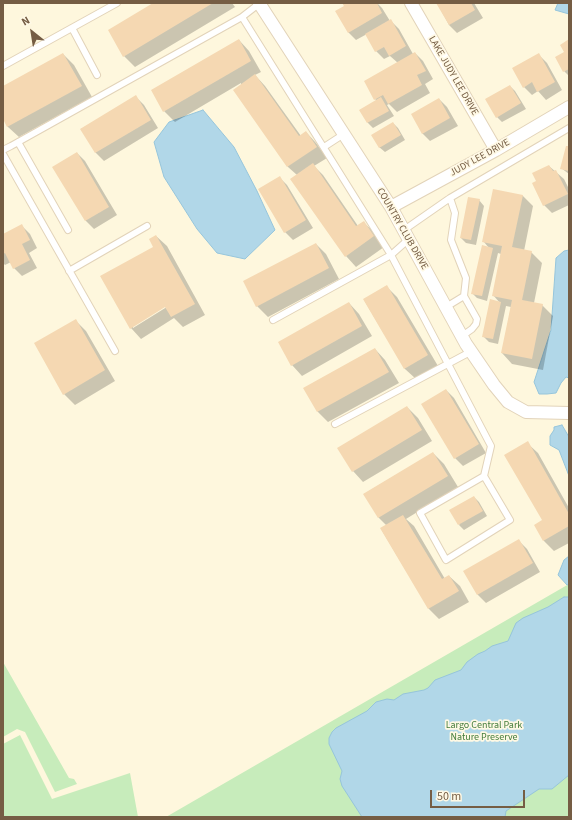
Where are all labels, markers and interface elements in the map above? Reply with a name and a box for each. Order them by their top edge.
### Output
north arrow [12,12,52,52]
text: N [19,13,33,30]
street label: LAKE JUDY LEE DRIVE [425,34,481,118]
street label: JUDY LEE DRIVE [448,137,512,179]
street label: COUNTRY CLUB DRIVE [374,186,430,272]
park label: Largo Central Park Nature Preserve [446,720,522,744]
scale bar [432,782,527,808]
text: 50 m [437,788,461,805]

